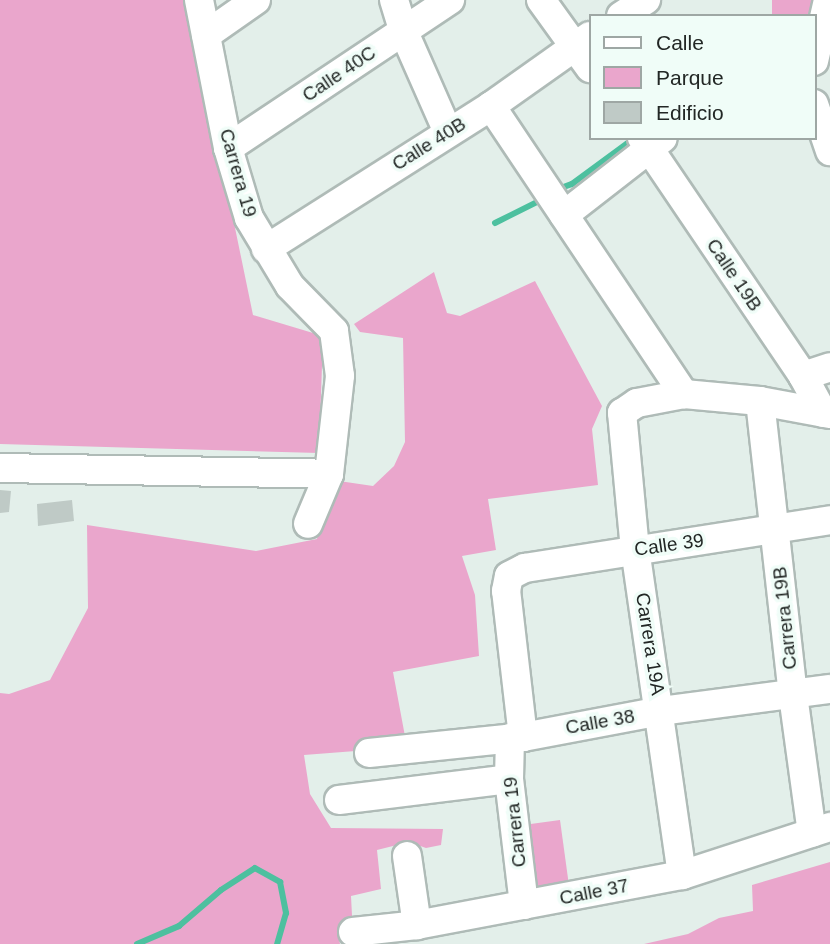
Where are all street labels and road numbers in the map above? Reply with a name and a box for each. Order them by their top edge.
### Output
street label: Calle 40C [298,41,380,107]
street label: Calle 40B [388,113,470,175]
street label: Carrera 19 [215,126,261,220]
street label: Calle 19B [702,234,766,316]
street label: Calle 39 [633,529,705,561]
street label: Carrera 19B [768,565,802,671]
street label: Carrera 19A [631,591,669,697]
street label: Calle 38 [564,705,636,739]
street label: Carrera 19 [499,776,531,868]
street label: Calle 37 [558,874,630,910]

